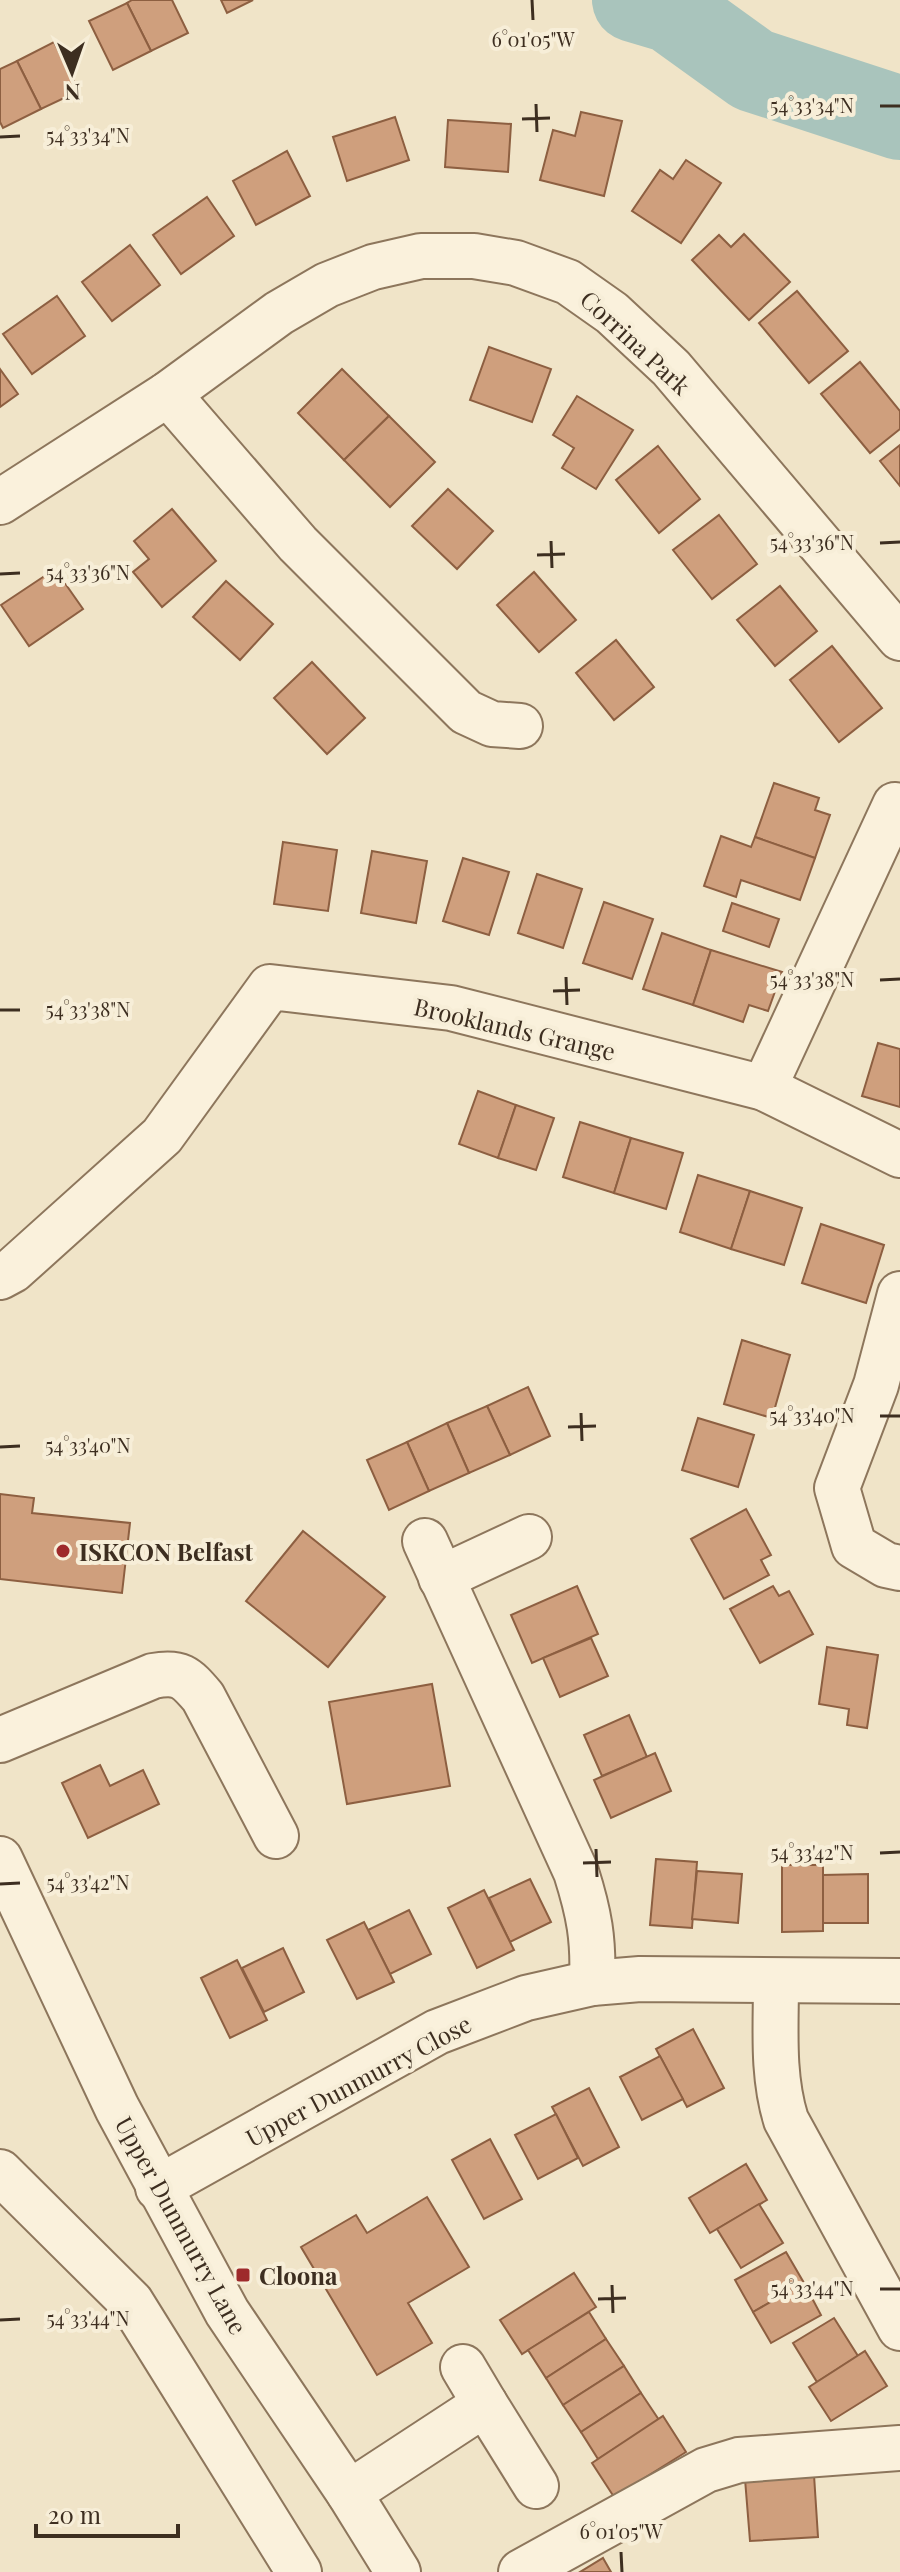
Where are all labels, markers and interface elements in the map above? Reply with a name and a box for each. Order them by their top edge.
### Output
text: 6°01'05"W [491,25,575,52]
north arrow [32,32,112,112]
text: N [64,78,81,108]
text: 54°33'34"N [770,91,854,118]
text: 54°33'34"N [46,121,130,148]
street label: Corrina Park [574,283,698,402]
text: 54°33'36"N [770,528,854,555]
text: 54°33'36"N [46,558,130,585]
text: 54°33'38"N [770,965,854,992]
street label: Brooklands Grange [411,989,619,1067]
text: 54°33'38"N [46,995,130,1022]
text: 54°33'40"N [769,1401,855,1428]
text: 54°33'40"N [45,1431,131,1458]
place label: ISKCON Belfast [79,1535,254,1567]
marker: ISKCON Belfast [54,1542,72,1560]
text: 54°33'42"N [770,1838,854,1865]
text: 54°33'42"N [46,1868,130,1895]
street label: Upper Dunmurry Close [240,2007,476,2153]
street label: Upper Dunmurry Lane [109,2110,255,2340]
place label: Cloona [259,2259,338,2291]
marker: Cloona [234,2266,252,2284]
text: 54°33'44"N [770,2274,854,2301]
text: 54°33'44"N [46,2304,130,2331]
scale bar [36,2488,178,2538]
text: 20 m [48,2498,101,2530]
text: 6°01'05"W [579,2517,663,2544]

